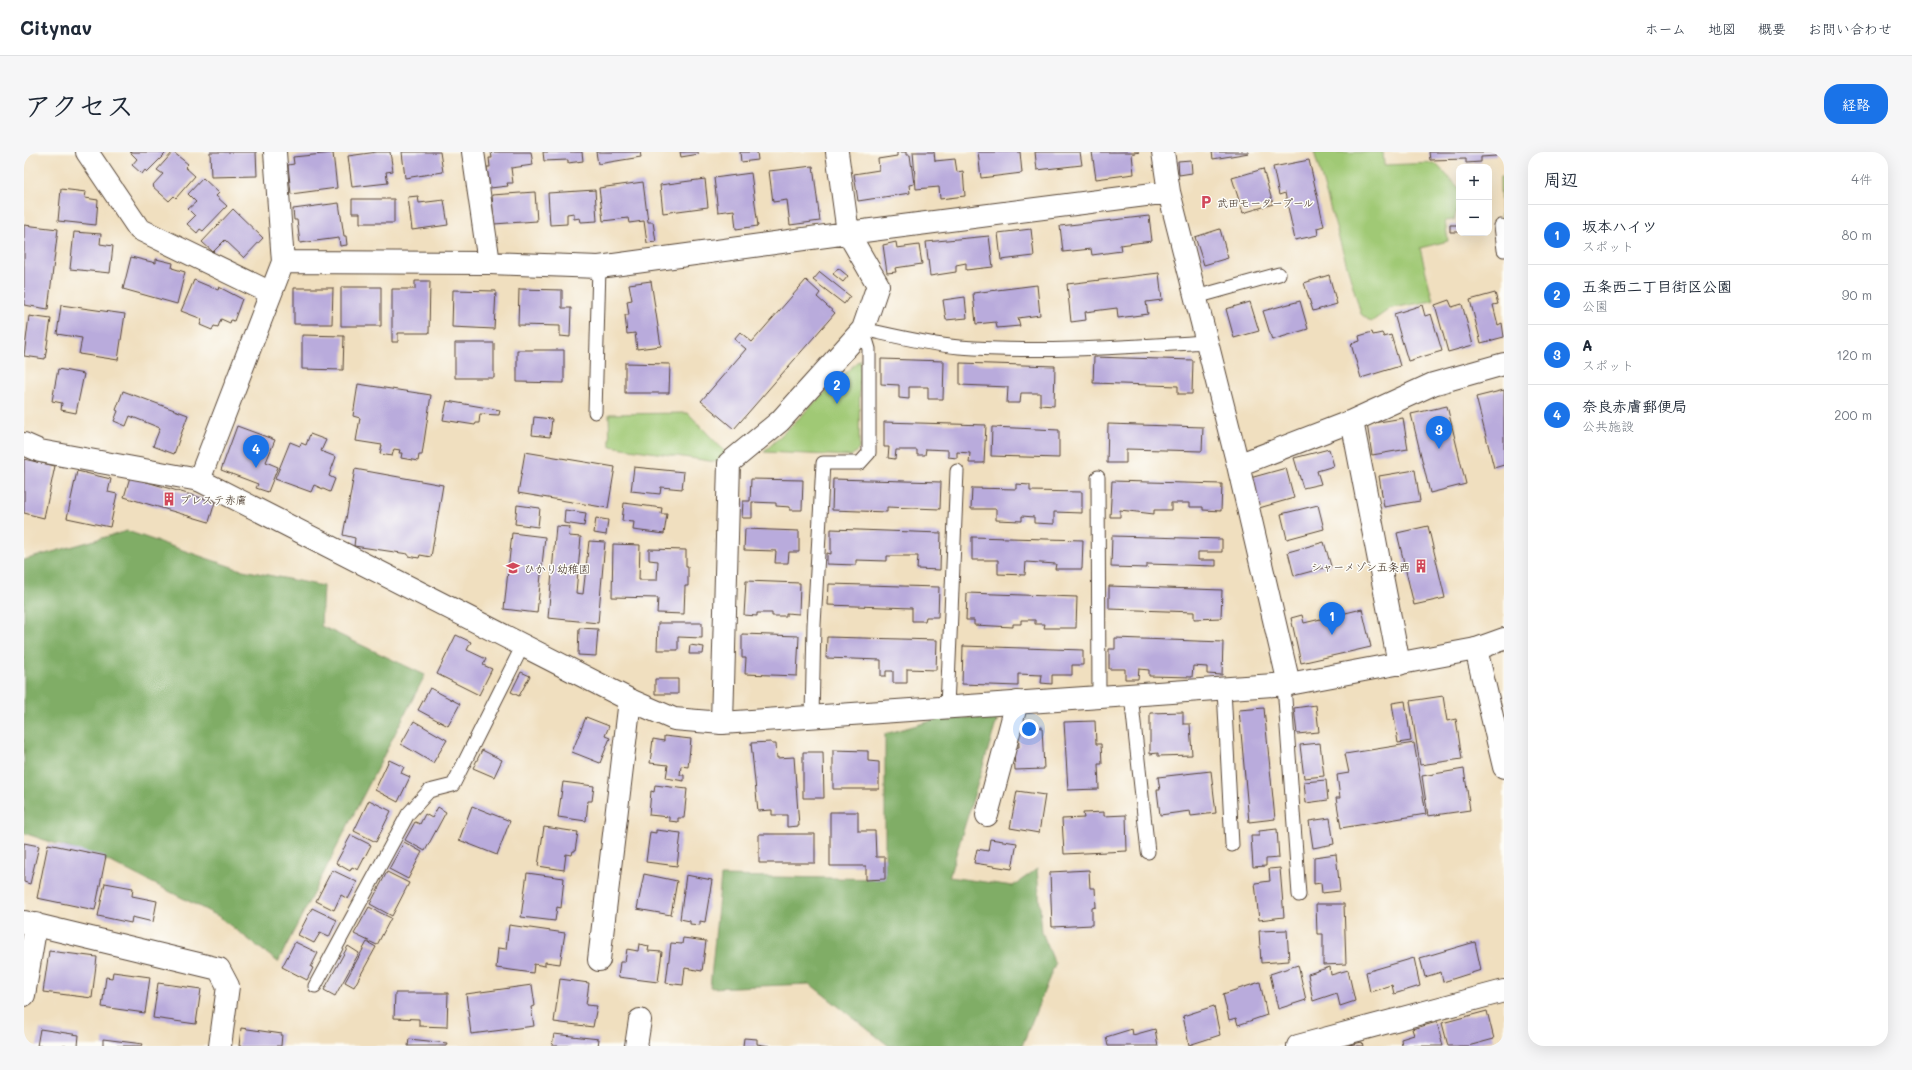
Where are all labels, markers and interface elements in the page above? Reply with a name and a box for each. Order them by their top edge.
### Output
text: Citynav [20,15,92,40]
text: ホーム [1645,19,1686,38]
text: 地図 [1708,19,1736,38]
text: 概要 [1758,19,1786,38]
text: お問い合わせ [1808,19,1892,38]
button: 経路 [1824,84,1888,124]
text: アクセス [24,87,134,123]
map controls [1456,164,1492,236]
button: + [1456,164,1492,200]
text: 周辺 [1544,168,1578,190]
text: 4件 [1851,170,1872,187]
parking icon: 武田モータープール [1198,194,1214,210]
place label: 武田モータープール [1217,195,1314,210]
button: − [1456,200,1492,236]
text: 坂本ハイツ [1582,216,1657,236]
text: 1 [1554,226,1560,243]
text: 80 m [1842,226,1872,243]
text: スポット [1582,237,1634,254]
text: 五条西二丁目街区公園 [1582,276,1732,296]
text: 2 [1553,286,1561,303]
text: 90 m [1842,286,1872,303]
text: 公園 [1582,297,1608,314]
text: A [1582,335,1592,355]
text: 3 [1553,346,1561,363]
text: 120 m [1836,346,1872,363]
text: スポット [1582,356,1634,373]
pin: 2 [824,371,850,404]
text: 奈良赤膚郵便局 [1582,396,1687,416]
text: 4 [1553,406,1561,423]
text: 200 m [1834,406,1872,423]
pin: 3 [1426,416,1452,449]
text: 公共施設 [1582,417,1634,434]
pin: 4 [243,435,269,468]
building icon: プレステ赤膚 [161,491,177,507]
place label: プレステ赤膚 [180,492,247,507]
building icon: シャーメゾン五条西 [1413,558,1429,574]
place label: シャーメゾン五条西 [1311,559,1410,574]
school or university icon: ひかり幼稚園 [505,560,521,576]
place label: ひかり幼稚園 [524,561,590,576]
pin: 1 [1319,602,1345,635]
your location [1019,719,1039,739]

